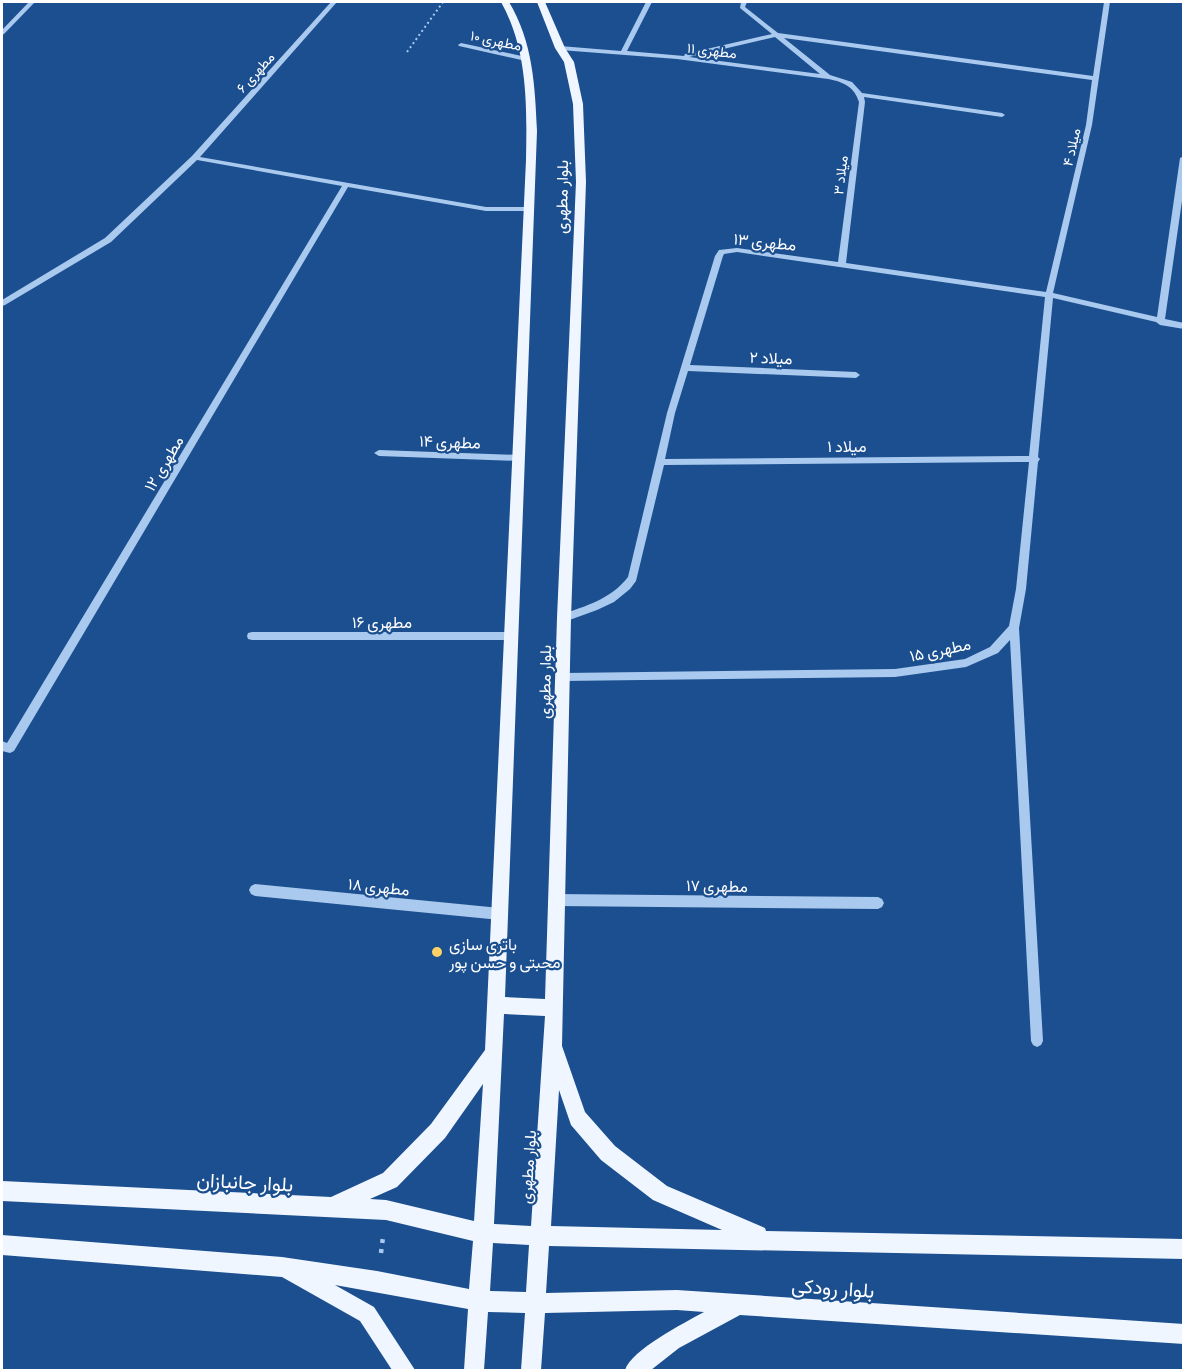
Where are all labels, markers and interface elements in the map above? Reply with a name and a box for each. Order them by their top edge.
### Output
street label: مطهری ۱۰ [469,26,523,55]
street label: مطهری ۱۱ [686,39,738,62]
street label: مطهری ۶ [232,48,278,96]
street label: میلاد ۴ [1058,126,1084,168]
street label: میلاد ۳ [829,154,851,196]
street label: بلوار مطهری [551,160,573,234]
street label: مطهری ۱۳ [732,228,797,256]
street label: میلاد ۲ [749,347,793,368]
street label: مطهری ۱۴ [419,430,481,454]
street label: مطهری ۱۲ [139,432,189,495]
street label: میلاد ۱ [827,436,867,456]
street label: مطهری ۱۶ [352,612,412,633]
street label: مطهری ۱۵ [908,633,973,667]
street label: بلوار مطهری [534,645,556,719]
street label: مطهری ۱۸ [347,873,411,901]
street label: مطهری ۱۷ [686,875,748,897]
place label: باتری سازی محبتی و حسن پور [448,934,561,974]
marker: باتری سازی محبتی و حسن پور [430,945,444,959]
street label: بلوار مطهری [515,1129,541,1205]
street label: بلوار جانبازان [196,1166,294,1198]
street label: بلوار رودکی [791,1272,875,1304]

